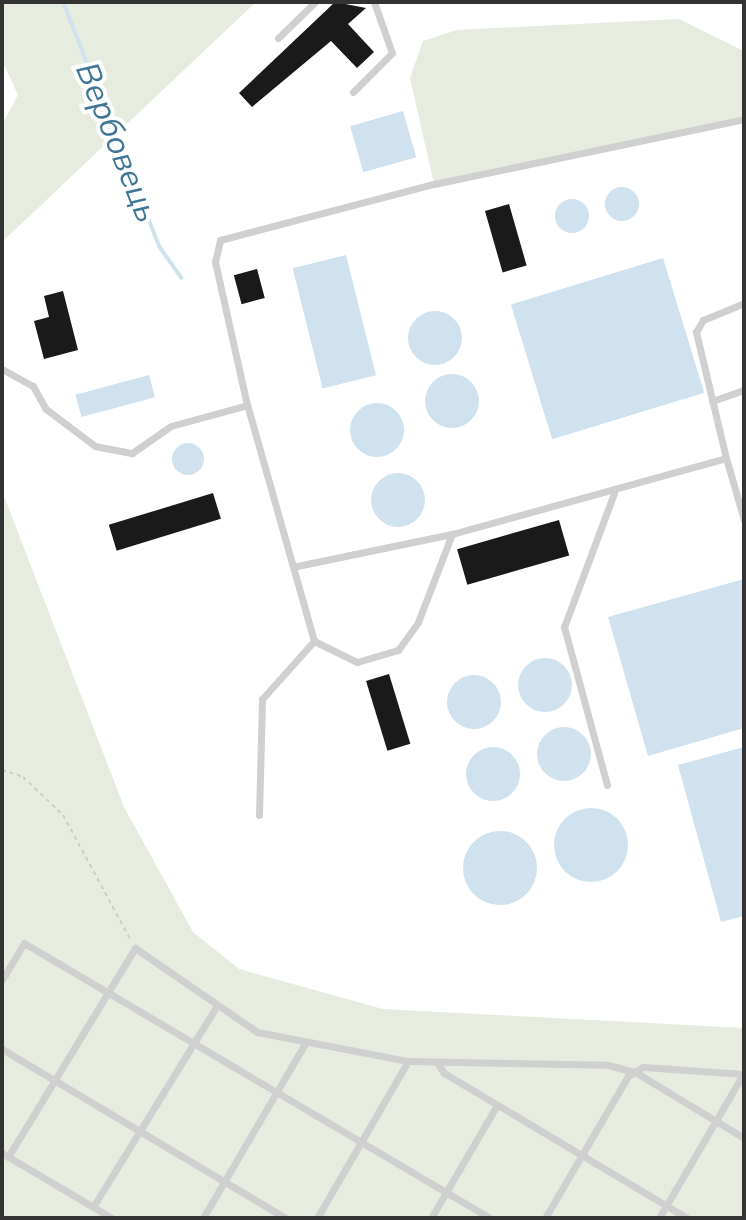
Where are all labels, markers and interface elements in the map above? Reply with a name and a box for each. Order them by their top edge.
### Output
water label: Вербовець [69,56,167,228]

